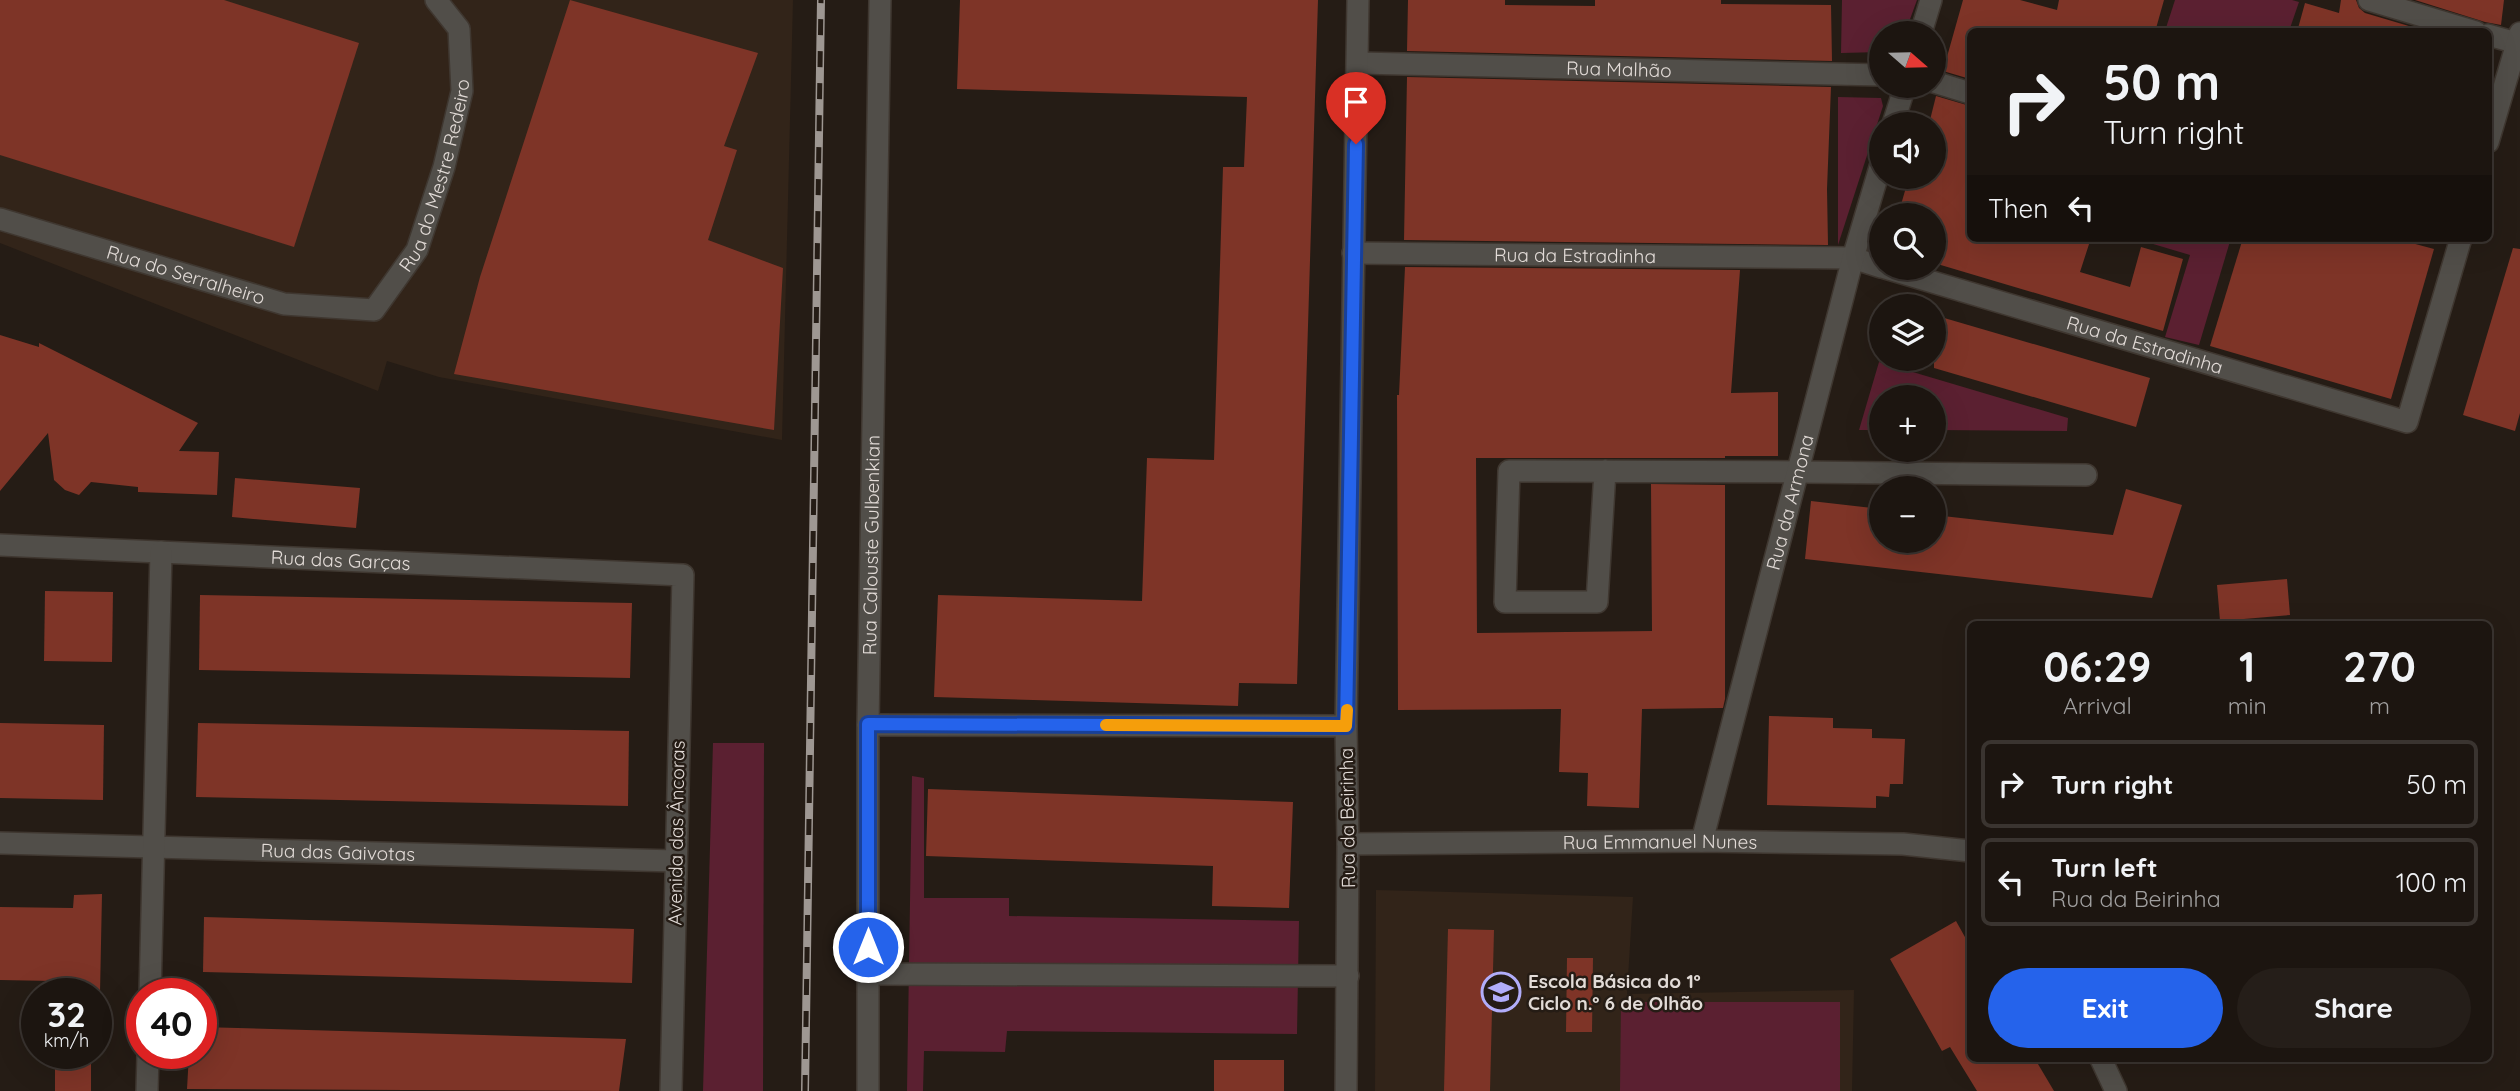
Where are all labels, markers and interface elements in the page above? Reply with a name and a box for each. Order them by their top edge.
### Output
north arrow [1869,21,1946,98]
map controls [1869,21,1946,553]
text: 50 m [2103,51,2220,112]
street label: Rua Malhão [1566,56,1672,82]
icon: right [1988,56,2079,147]
pin [1326,72,1386,144]
street label: Rua do Mestre Redeiro [393,79,474,276]
icon: arrive [1337,83,1375,121]
button: sound [1869,112,1946,189]
text: Turn right [2103,112,2244,152]
icon: left [2062,189,2100,227]
text: Then [1988,192,2048,225]
button: search [1869,203,1946,280]
street label: Rua do Serralheiro [104,240,268,310]
street label: Rua da Estradinha [1494,242,1656,268]
button: layers [1869,294,1946,371]
street label: Rua da Estradinha [2064,310,2226,379]
button: + [1869,385,1946,462]
street label: Rua da Armona [1761,432,1819,573]
street label: Rua Calouste Gulbenkian [857,435,885,655]
button: − [1869,476,1946,553]
street label: Rua das Garças [270,545,411,575]
text: 06:29 [2043,640,2151,693]
text: 1 [2239,640,2255,693]
text: 270 [2343,640,2416,693]
text: Arrival [2063,691,2132,720]
text: min [2228,691,2267,720]
text: m [2369,691,2390,720]
street label: Avenida das Âncoras [662,740,690,926]
street label: Rua da Beirinha [1334,748,1360,888]
icon: right [1992,765,2030,803]
text: Turn right [2051,768,2173,801]
text: 50 m [2407,768,2467,801]
street label: Rua Emmanuel Nunes [1563,829,1757,854]
street label: Rua das Gaivotas [260,838,416,866]
text: Turn left [2051,851,2158,884]
icon: left [1992,863,2030,901]
text: 100 m [2396,866,2467,899]
text: Rua da Beirinha [2051,884,2221,913]
position arrow [831,910,905,984]
button: Exit [1988,968,2223,1048]
button: Share [2237,968,2471,1048]
place label: Escola Básica do 1º Ciclo n.º 6 de Olhão [1528,969,1703,1015]
school or university icon: Escola Básica do 1º Ciclo n.º 6 de Olhão [1480,971,1522,1013]
speed limit sign: 40 [126,978,217,1069]
text: 32 [47,992,86,1036]
text: km/h [44,1029,89,1052]

